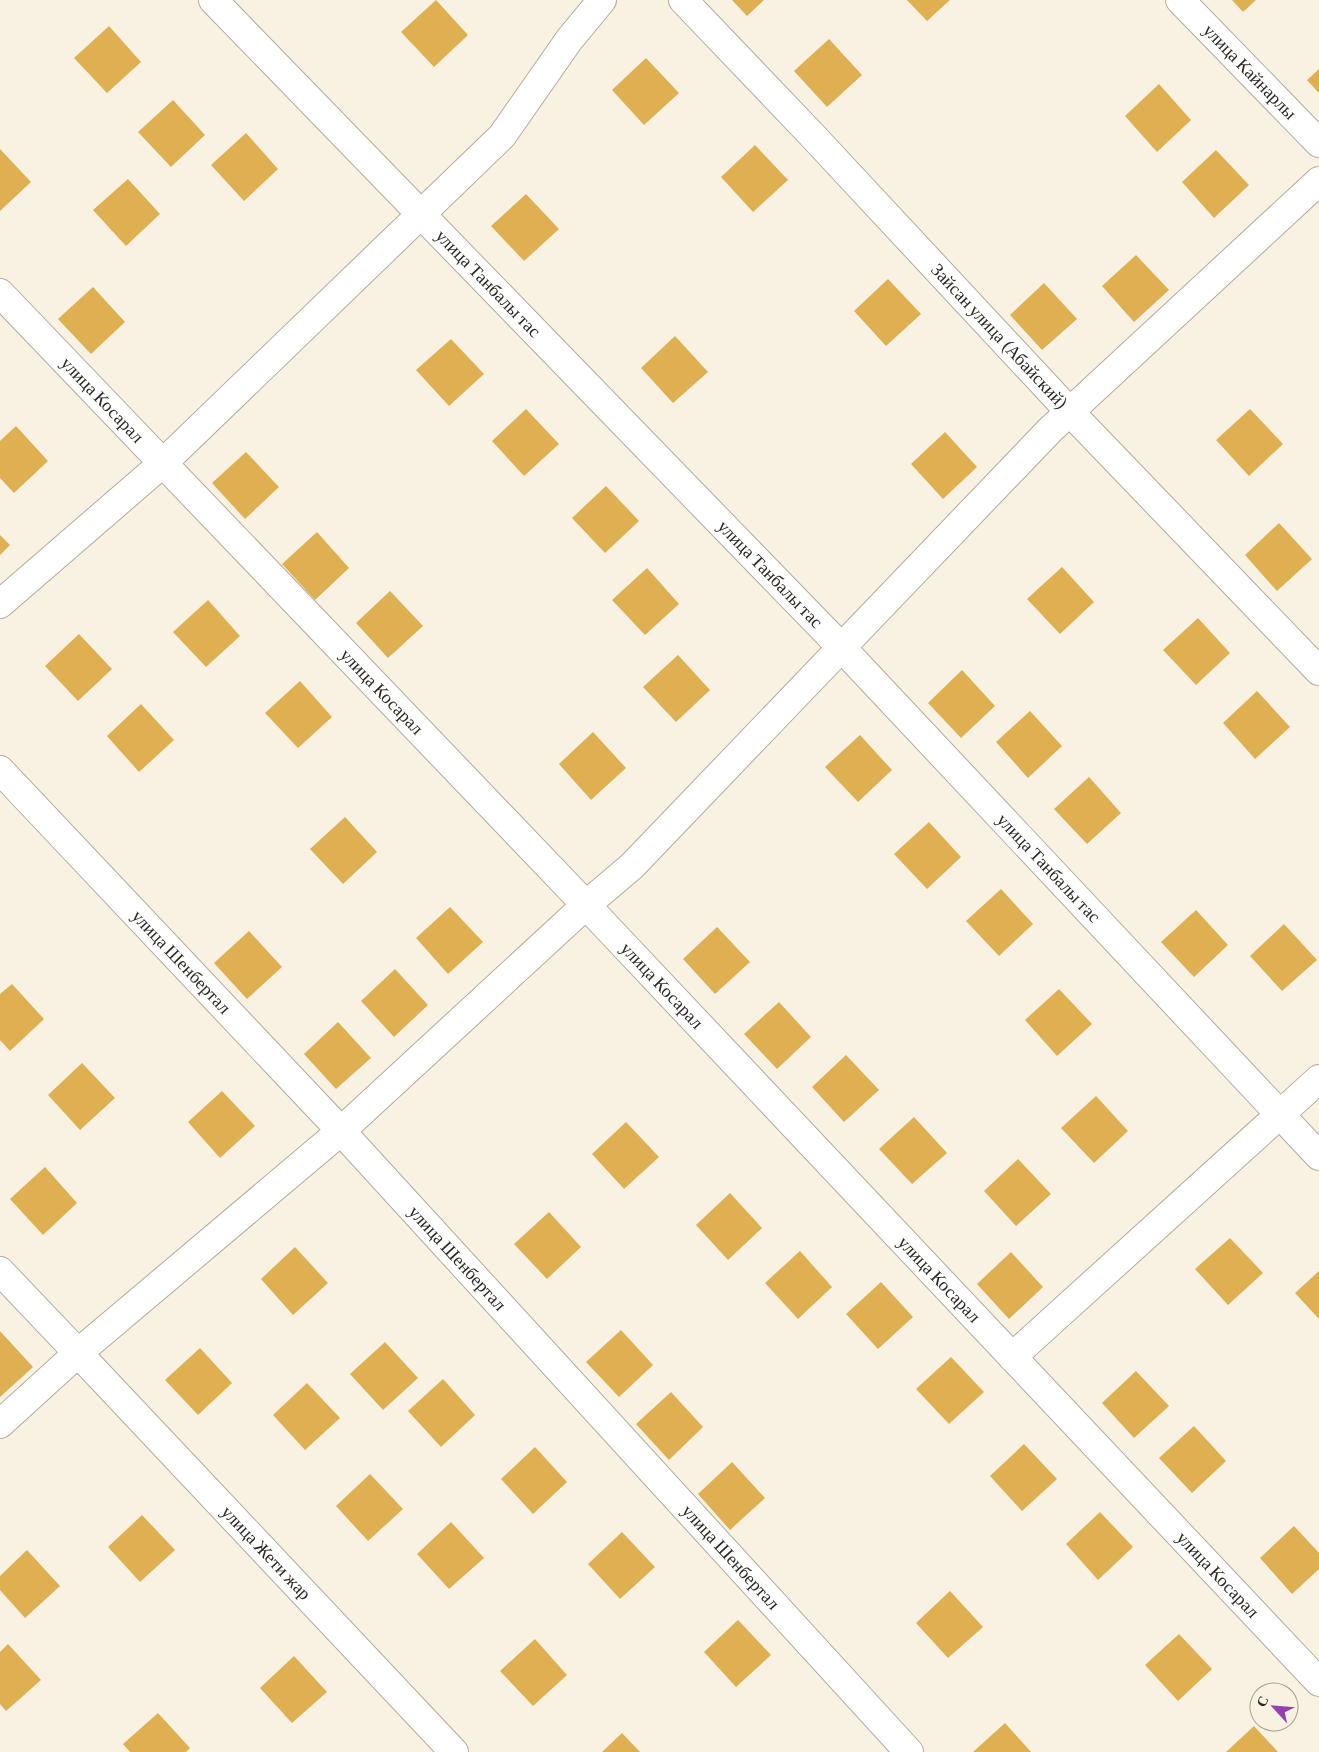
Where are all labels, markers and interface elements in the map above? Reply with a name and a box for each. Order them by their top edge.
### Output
street label: улица Кайнарлы [1199,20,1300,123]
street label: улица Танбалы тас [432,226,545,341]
street label: Зайсан улица (Абайский) [927,260,1072,414]
street label: улица Косарал [57,353,148,447]
street label: улица Танбалы тас [714,516,827,632]
street label: улица Косарал [336,645,427,739]
street label: улица Танбалы тас [993,810,1105,927]
street label: улица Шенбертал [128,906,235,1018]
street label: улица Косарал [617,938,707,1033]
street label: улица Шенбертал [405,1202,510,1315]
street label: улица Косарал [894,1232,984,1327]
street label: улица Шенбертал [678,1501,784,1613]
street label: улица Жети жар [217,1502,315,1604]
street label: улица Косарал [1173,1528,1263,1622]
north arrow [1249,1682,1299,1732]
text: С [1253,1693,1272,1709]

